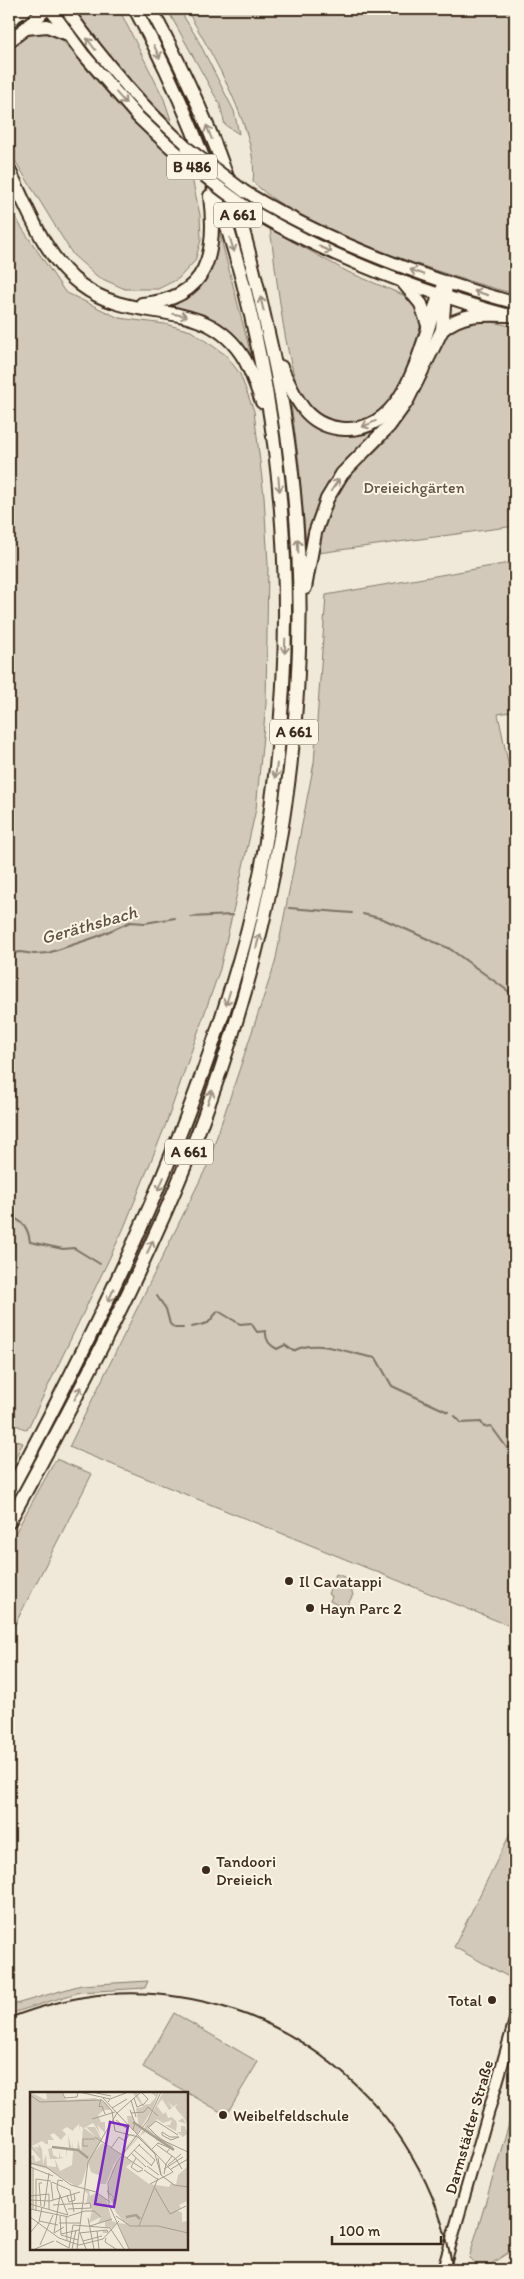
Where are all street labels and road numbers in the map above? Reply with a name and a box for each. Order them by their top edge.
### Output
road number: B 486 [167,154,217,180]
road number: A 661 [214,202,262,228]
road number: A 661 [270,720,318,744]
road number: A 661 [165,1140,213,1164]
street label: Darmstädter Straße [441,2057,497,2196]

